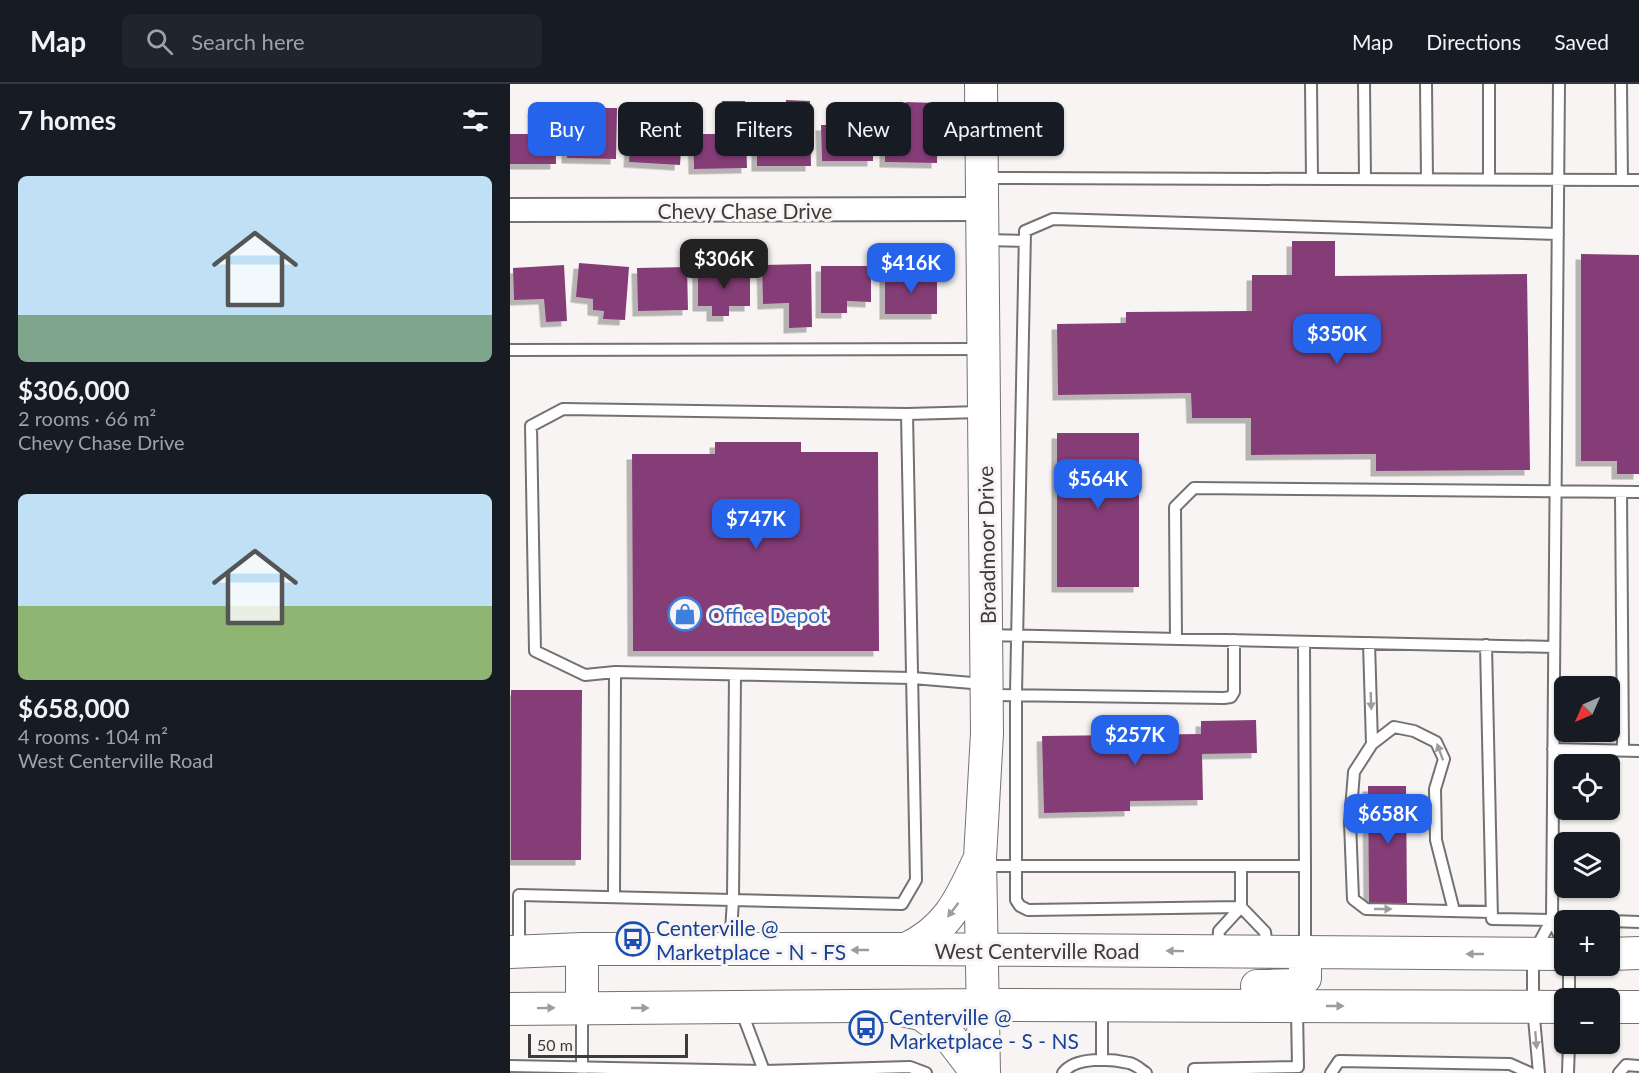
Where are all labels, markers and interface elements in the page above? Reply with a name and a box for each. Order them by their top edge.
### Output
search box [122,14,542,68]
text: Map [30,24,86,58]
icon: search [143,25,176,58]
text: Search here [191,28,305,55]
text: Map [1352,29,1393,54]
text: Directions [1426,29,1521,54]
text: Saved [1554,29,1609,54]
chip: Buy [528,102,606,156]
chip: Rent [618,102,703,156]
chip: Filters [715,102,814,156]
chip: New [826,102,911,156]
chip: Apartment [923,102,1064,156]
text: 7 homes [18,104,116,136]
icon: filters [459,104,492,137]
street label: Chevy Chase Drive [658,198,832,223]
icon: home [201,215,309,323]
pin: $306K [682,239,766,290]
pin: $416K [869,243,953,294]
text: $306K [694,246,754,270]
text: $416K [881,250,941,274]
pin: $350K [1295,314,1379,365]
text: $350K [1307,321,1367,345]
text: $306,000 [18,374,130,406]
text: 2 rooms · 66 m² [18,406,156,430]
text: Chevy Chase Drive [18,430,185,454]
pin: $564K [1056,459,1140,510]
street label: Broadmoor Drive [972,466,1000,624]
text: $564K [1068,466,1128,490]
pin: $747K [714,499,798,550]
text: $747K [726,506,786,530]
icon: home [201,533,309,641]
shop icon: Office Depot [667,596,703,632]
place label: Office Depot [708,602,828,627]
north arrow [1554,676,1620,742]
map controls [1554,676,1620,1054]
text: $658,000 [18,692,130,724]
one-way arrow [1366,692,1376,711]
pin: $257K [1093,715,1177,766]
text: $257K [1105,722,1165,746]
text: 4 rooms · 104 m² [18,724,168,748]
one-way arrow [1434,742,1444,760]
text: West Centerville Road [18,748,213,772]
button: locate [1554,754,1620,820]
pin: $658K [1346,794,1430,845]
text: $658K [1358,801,1418,825]
button: layers [1554,832,1620,898]
one-way arrow [948,902,960,917]
one-way arrow [1373,904,1392,914]
button: + [1554,910,1620,976]
place label: Centerville @ Marketplace - N - FS [656,915,846,964]
bus stop icon: Centerville @ Marketplace - N - FS [615,921,651,957]
street label: West Centerville Road [934,938,1140,963]
one-way arrow [850,945,869,955]
one-way arrow [1165,946,1184,956]
one-way arrow [1465,949,1484,959]
button: − [1554,988,1620,1054]
one-way arrow [1326,1001,1345,1011]
one-way arrow [536,1003,555,1013]
one-way arrow [631,1003,650,1013]
place label: Centerville @ Marketplace - S - NS [889,1004,1079,1053]
bus stop icon: Centerville @ Marketplace - S - NS [848,1010,884,1046]
one-way arrow [1531,1030,1541,1049]
scale bar [528,1031,688,1058]
text: 50 m [537,1035,573,1054]

